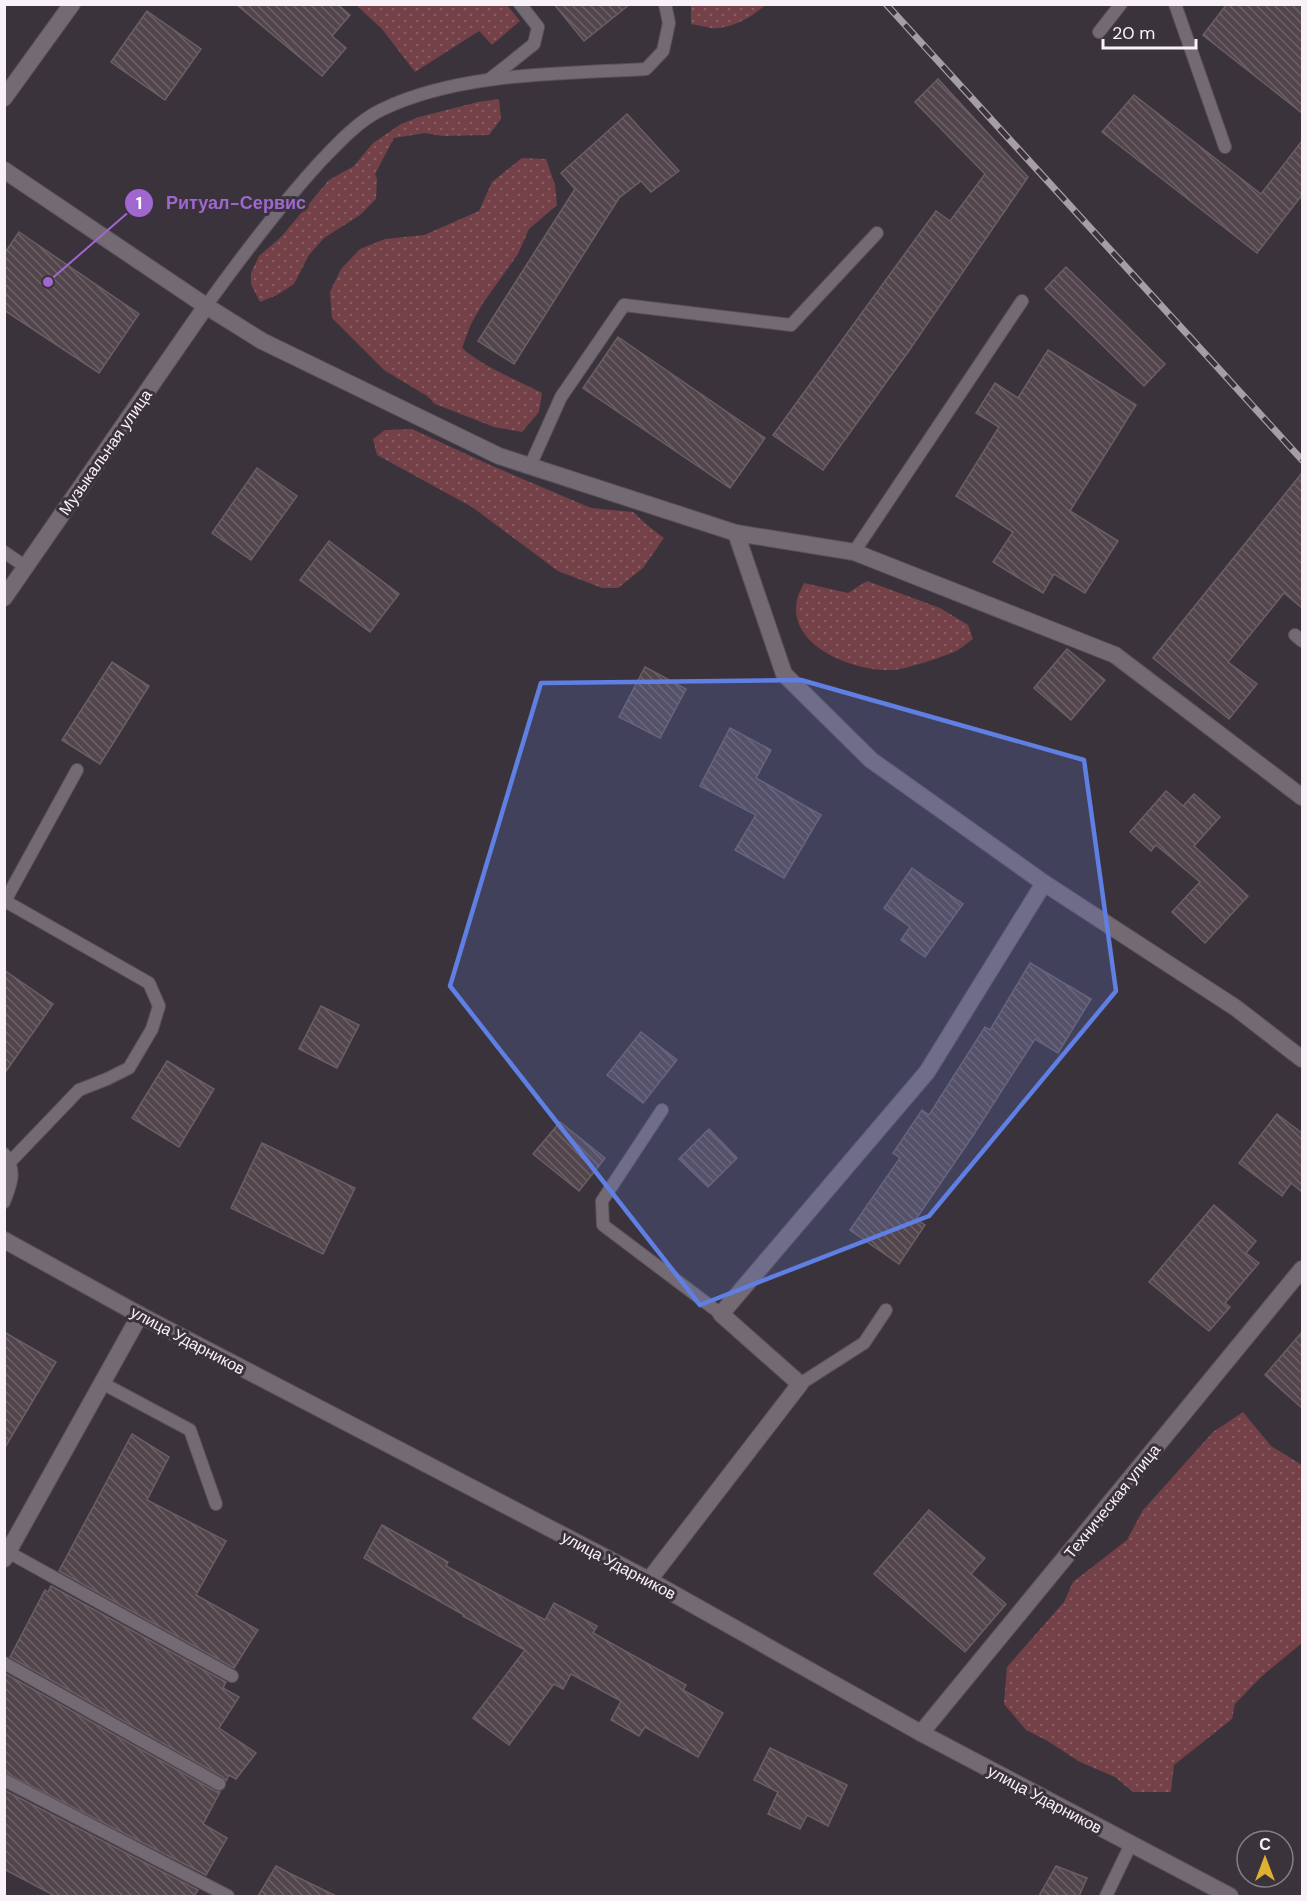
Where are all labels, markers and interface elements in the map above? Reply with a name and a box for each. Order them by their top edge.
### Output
scale bar [1103,12,1196,50]
text: 20 m [1112,21,1155,45]
callout: Ритуал-Сервис [124,185,318,221]
text: 1 [136,191,142,215]
text: Ритуал-Сервис [166,191,306,215]
street label: Музыкальная улица [54,385,157,519]
street label: улица Ударников [127,1301,249,1379]
street label: Техническая улица [1060,1440,1165,1563]
street label: улица Ударников [558,1526,680,1604]
street label: улица Ударников [984,1760,1106,1838]
north arrow [1235,1829,1295,1889]
text: С [1259,1834,1271,1855]

